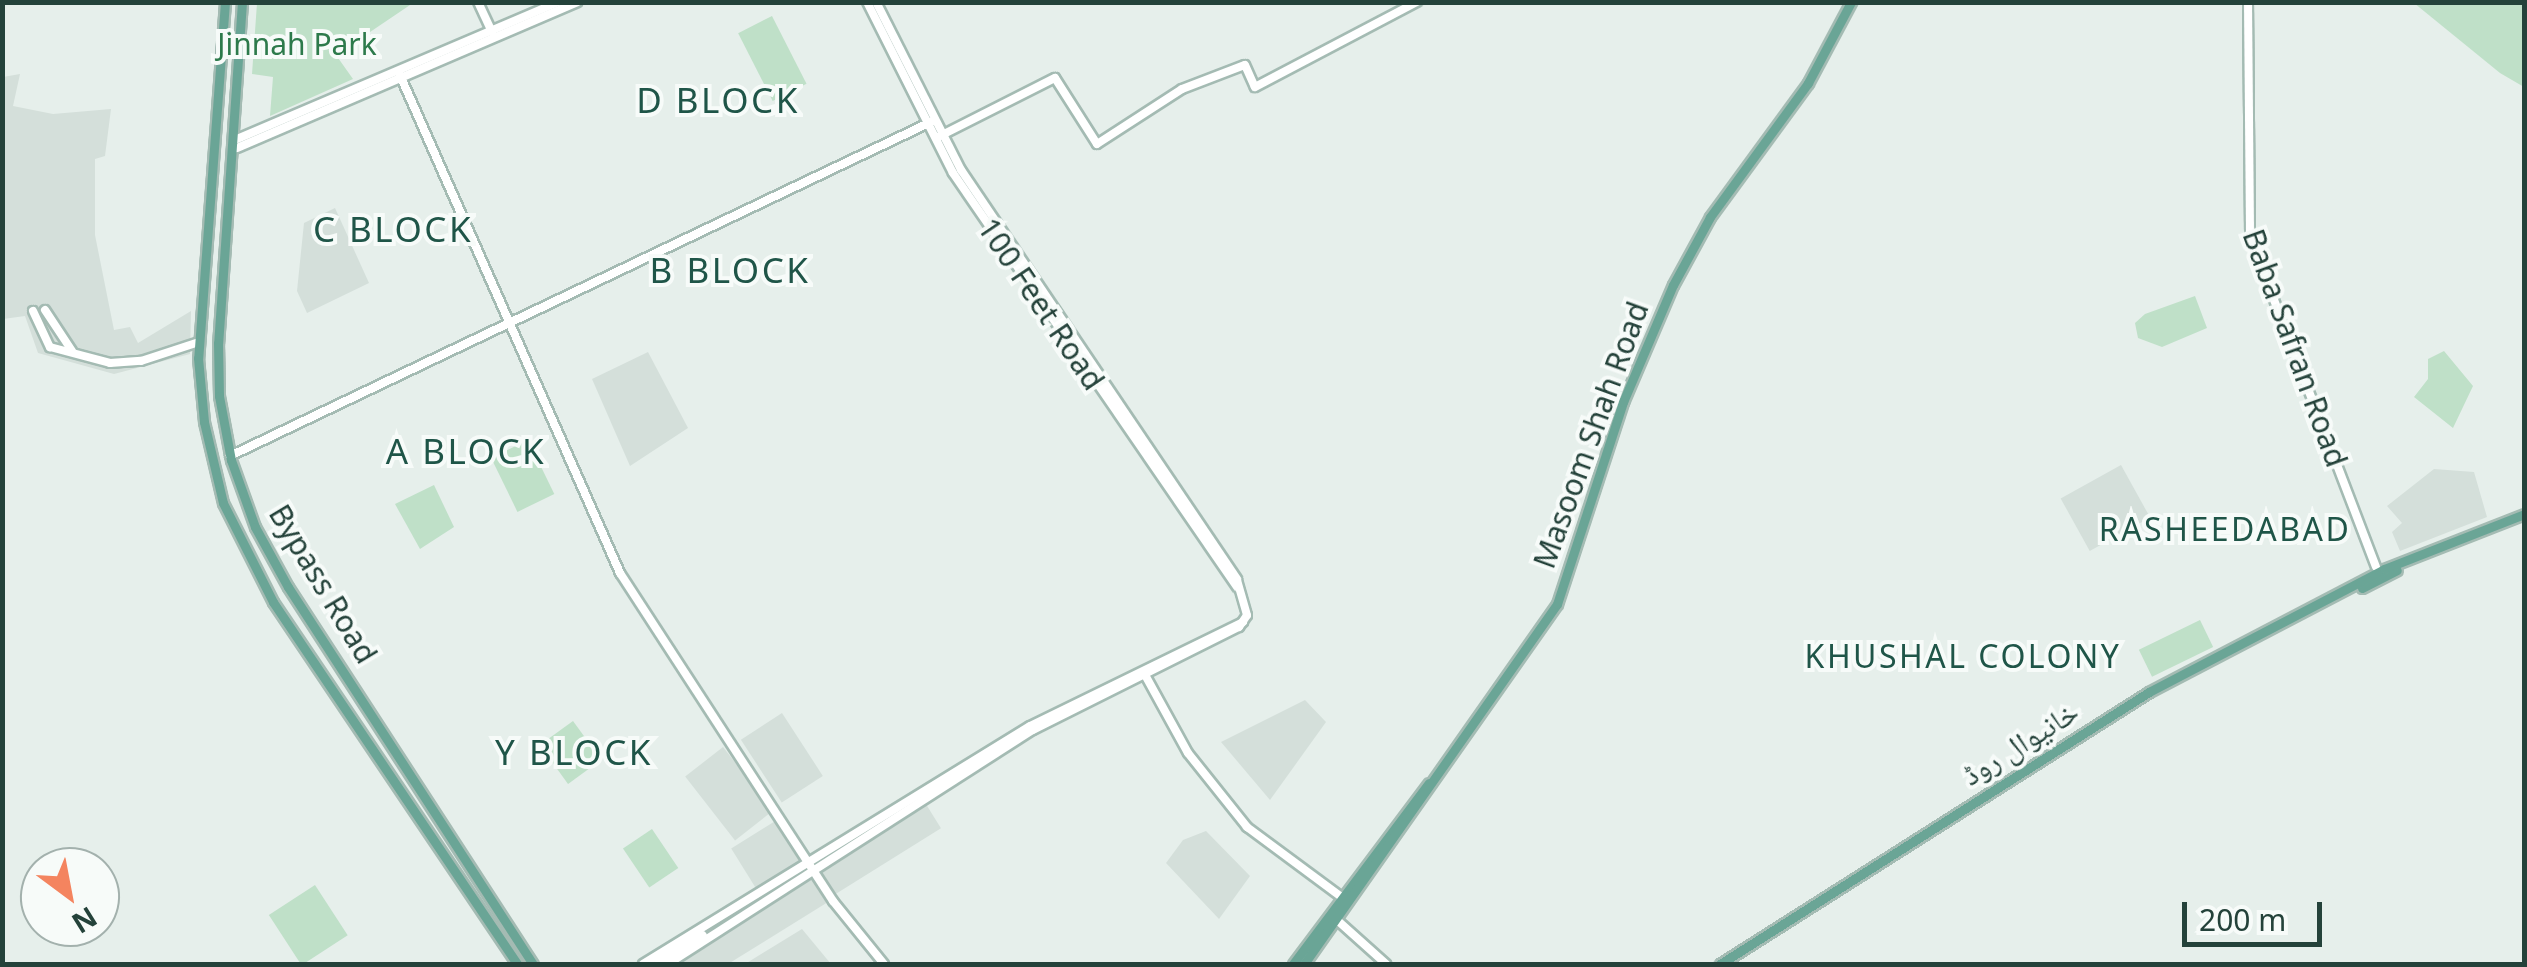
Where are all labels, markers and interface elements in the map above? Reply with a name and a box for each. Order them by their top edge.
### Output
park label: Jinnah Park [217,26,377,62]
district label: D BLOCK [636,79,800,121]
district label: C BLOCK [313,208,473,250]
street label: 100 Feet Road [970,211,1112,397]
street label: Baba Safran Road [2235,224,2355,472]
district label: B BLOCK [650,249,810,291]
street label: Masoom Shah Road [1526,297,1656,573]
district label: A BLOCK [386,430,546,472]
street label: Bypass Road [262,498,384,670]
district label: RASHEEDABAD [2099,510,2351,548]
district label: KHUSHAL COLONY [1805,637,2121,675]
street label: خانیوال روڈ [1955,693,2085,793]
district label: Y BLOCK [495,731,653,773]
north arrow [20,847,120,947]
scale bar [2187,882,2327,944]
text: N [65,899,105,943]
text: 200 m [2199,899,2286,940]

